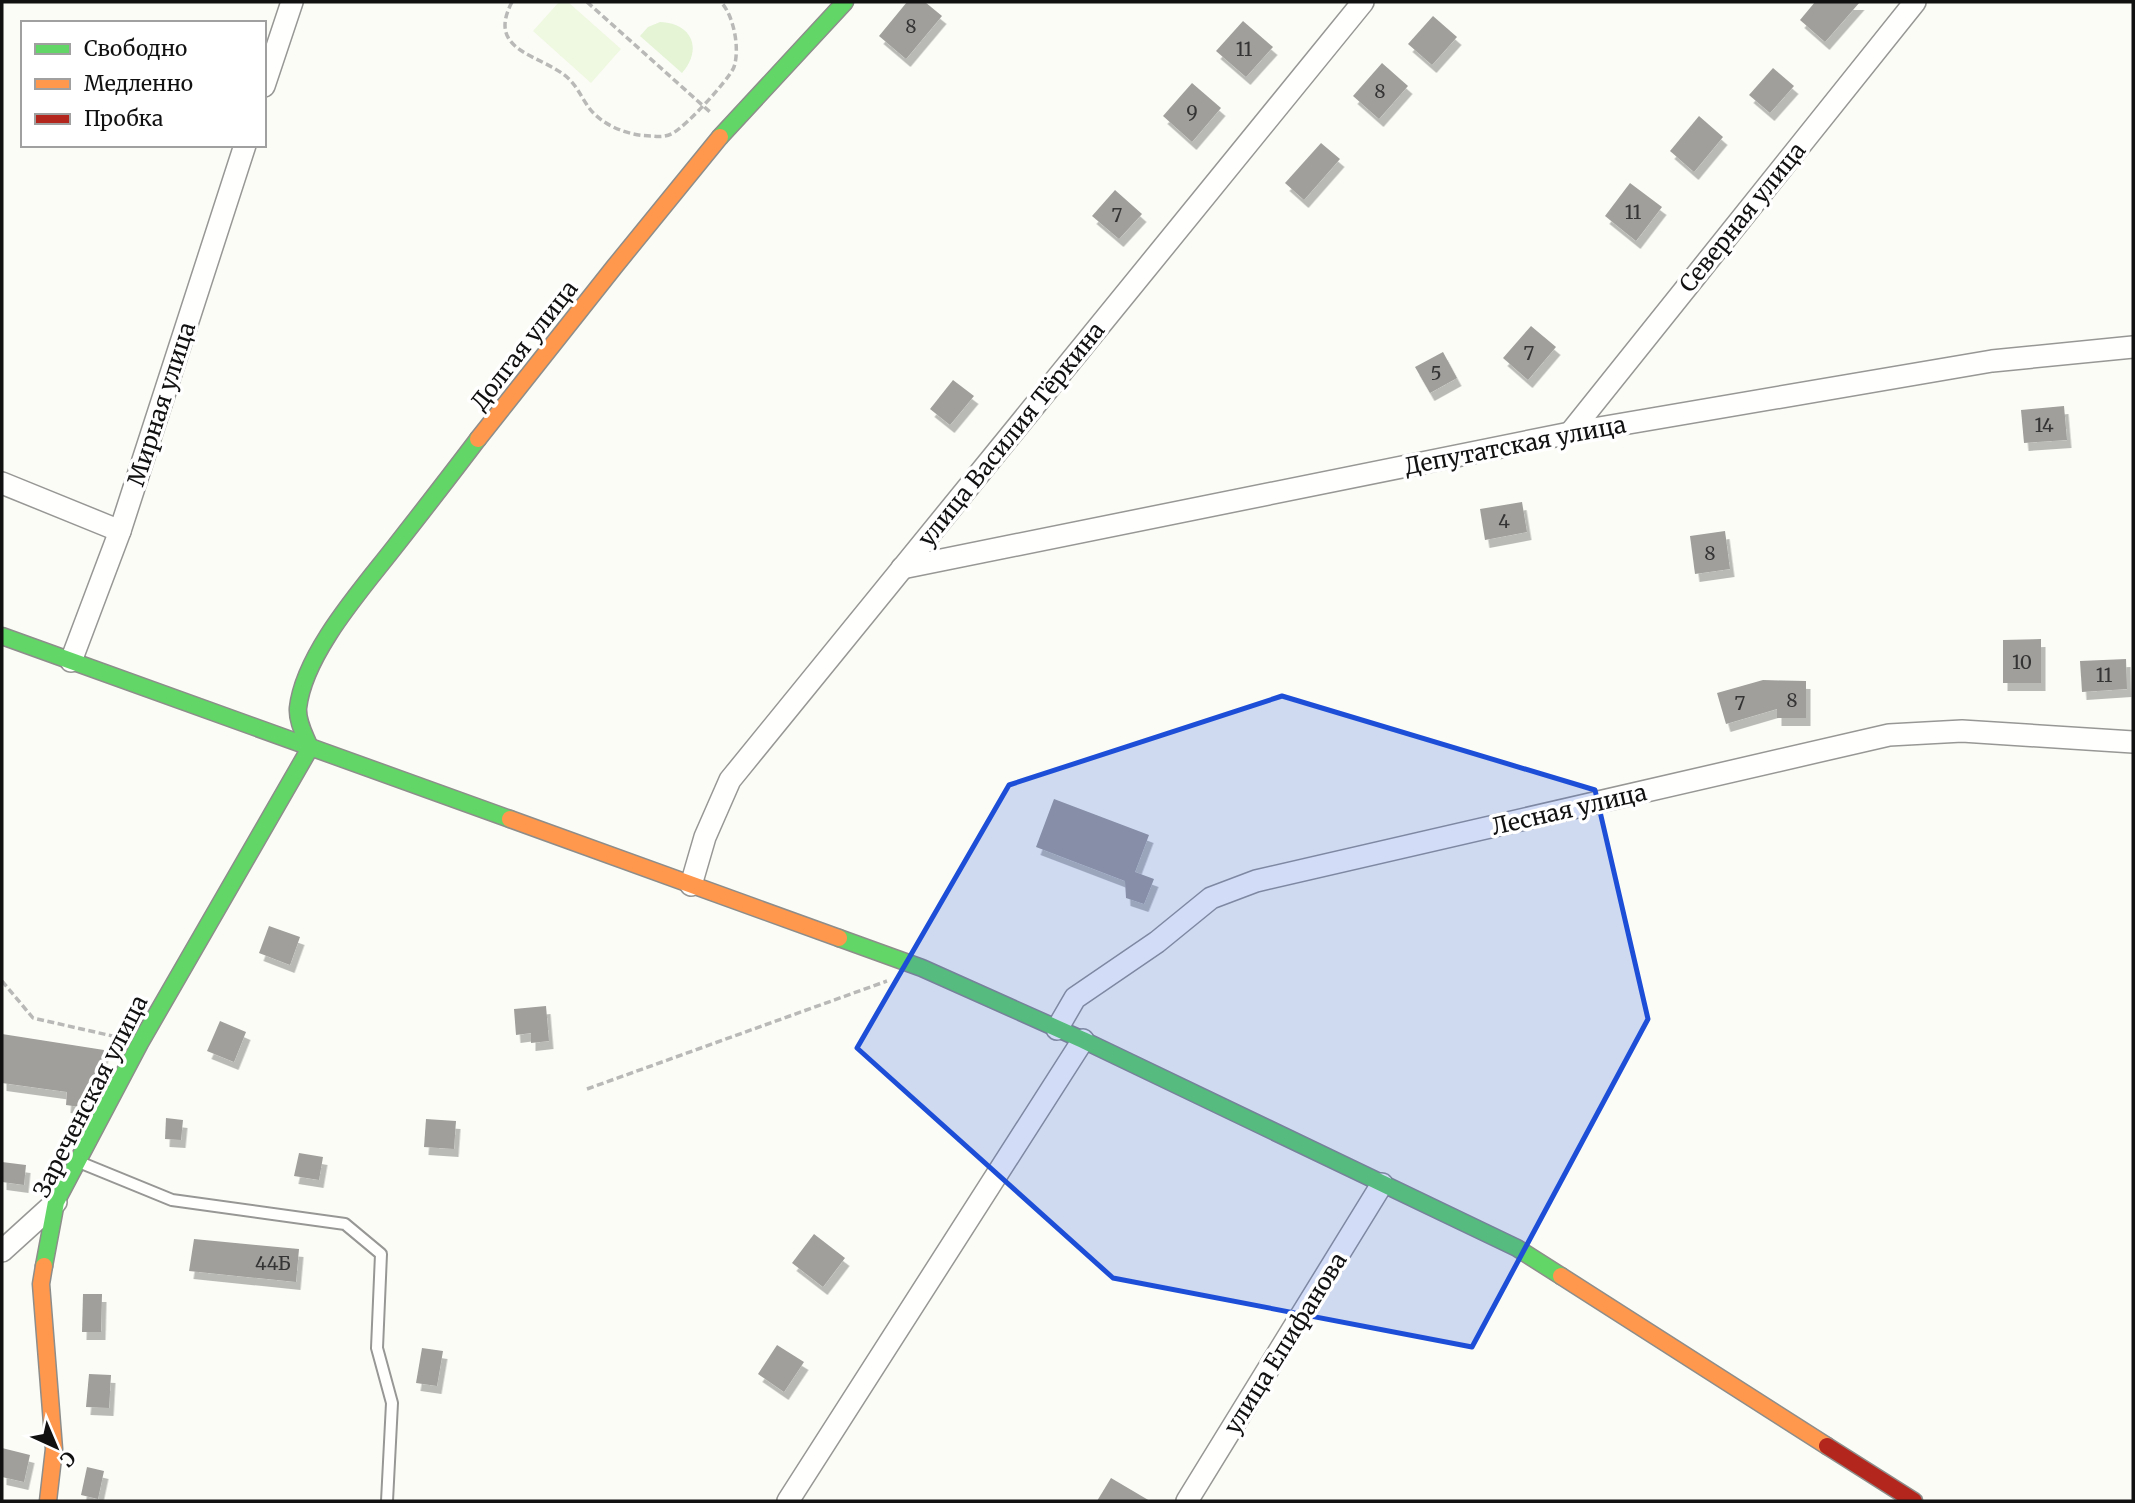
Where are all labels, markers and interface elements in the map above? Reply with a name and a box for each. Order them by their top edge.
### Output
house number: 8 [905,14,917,38]
legend [21,21,266,147]
text: Свободно [84,35,187,62]
house number: 11 [1236,37,1253,61]
text: Медленно [84,70,193,97]
house number: 8 [1374,79,1386,103]
house number: 9 [1186,100,1198,124]
text: Пробка [84,105,163,132]
street label: Северная улица [1673,136,1811,298]
house number: 11 [1625,200,1642,224]
house number: 7 [1112,203,1123,227]
street label: Долгая улица [464,274,584,416]
street label: улица Василия Тёркина [911,316,1111,552]
street label: Мирная улица [121,318,201,490]
house number: 7 [1524,341,1535,365]
house number: 5 [1430,361,1442,385]
street label: Депутатская улица [1402,409,1628,481]
house number: 14 [2034,413,2054,437]
house number: 4 [1498,509,1510,533]
house number: 8 [1704,541,1716,565]
house number: 10 [2012,650,2032,674]
house number: 11 [2096,663,2113,687]
house number: 8 [1786,688,1798,712]
house number: 7 [1735,691,1746,715]
street label: Лесная улица [1489,777,1649,841]
street label: Зареченская улица [26,990,154,1202]
street label: улица Епифанова [1217,1247,1353,1439]
house number: 44Б [255,1251,291,1275]
north arrow [21,1412,91,1482]
text: С [55,1446,81,1472]

